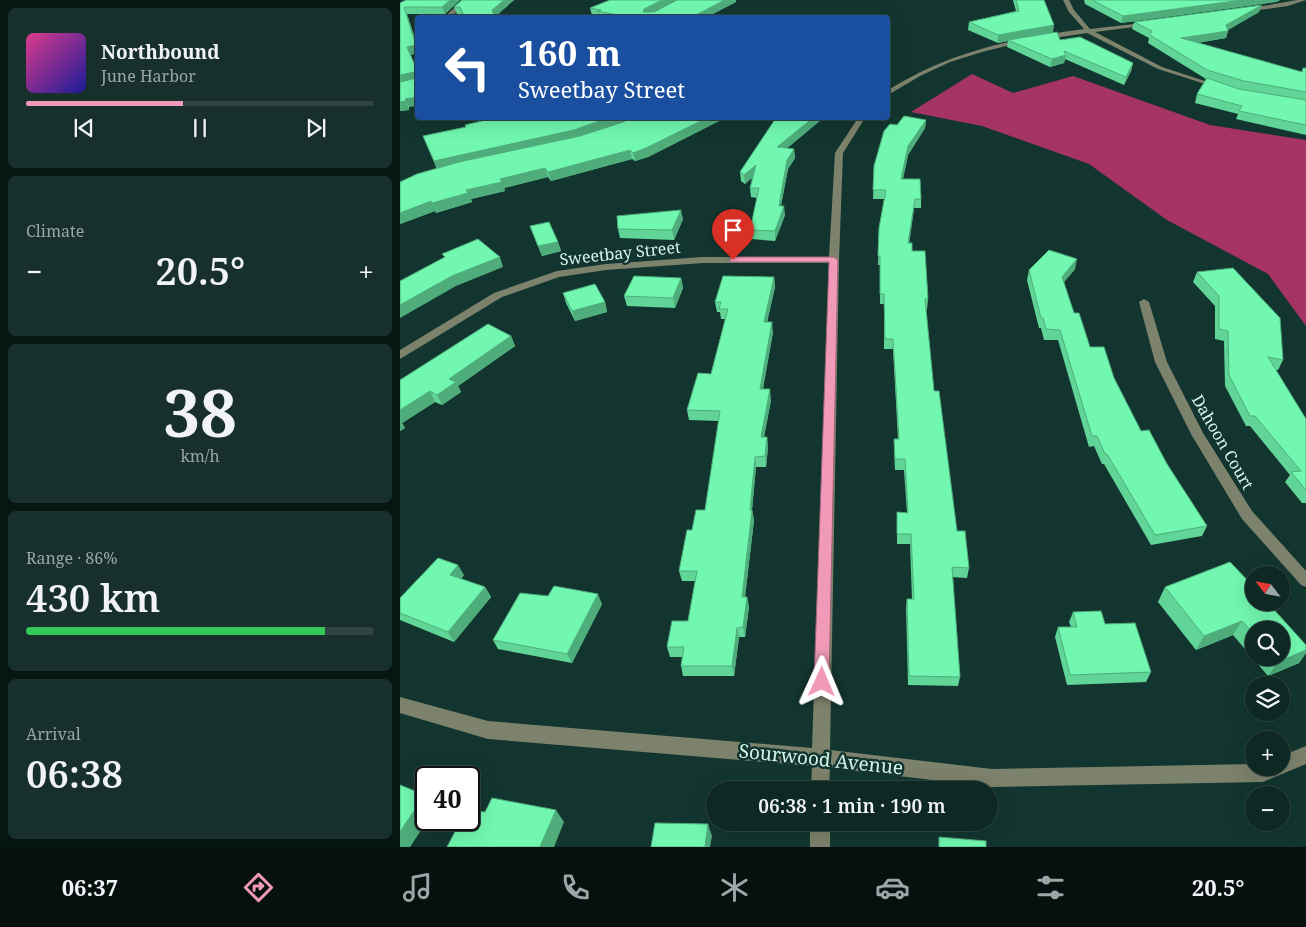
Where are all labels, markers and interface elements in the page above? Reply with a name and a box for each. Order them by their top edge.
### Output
text: 160 m [518,29,621,76]
icon: left [435,35,500,100]
text: Northbound [101,39,220,65]
text: June Harbor [101,65,196,87]
text: Sweetbay Street [518,74,685,104]
icon: previous [70,114,98,142]
icon: pause [186,114,214,142]
icon: next [302,114,330,142]
pin [712,209,754,260]
icon: arrive [719,216,747,244]
text: Climate [26,220,84,242]
street label: Sweetbay Street [558,236,682,270]
text: 20.5° [155,244,245,296]
text: − [26,252,42,290]
text: + [358,252,374,290]
text: 38 [163,368,237,456]
street label: Dahoon Court [1187,391,1259,494]
text: km/h [180,445,220,467]
text: Range · 86% [26,547,118,569]
north arrow [1245,566,1290,611]
map controls [1245,566,1290,831]
text: 430 km [26,571,160,623]
button: search [1245,621,1290,666]
position arrow [795,655,847,707]
button: layers [1245,676,1290,721]
text: Arrival [26,723,81,745]
button: + [1245,731,1290,776]
street label: Sourwood Avenue [738,737,904,781]
text: 06:38 [26,747,123,799]
speed limit sign: 40 [415,766,480,831]
button: − [1245,786,1290,831]
text: 06:38 · 1 min · 190 m [758,793,946,819]
icon: directions [241,870,276,905]
icon: music [400,870,435,905]
icon: phone [558,870,593,905]
icon: climate [717,870,752,905]
icon: car [875,870,910,905]
icon: filters [1033,870,1068,905]
text: 06:37 [62,872,118,902]
text: 20.5° [1192,872,1244,902]

